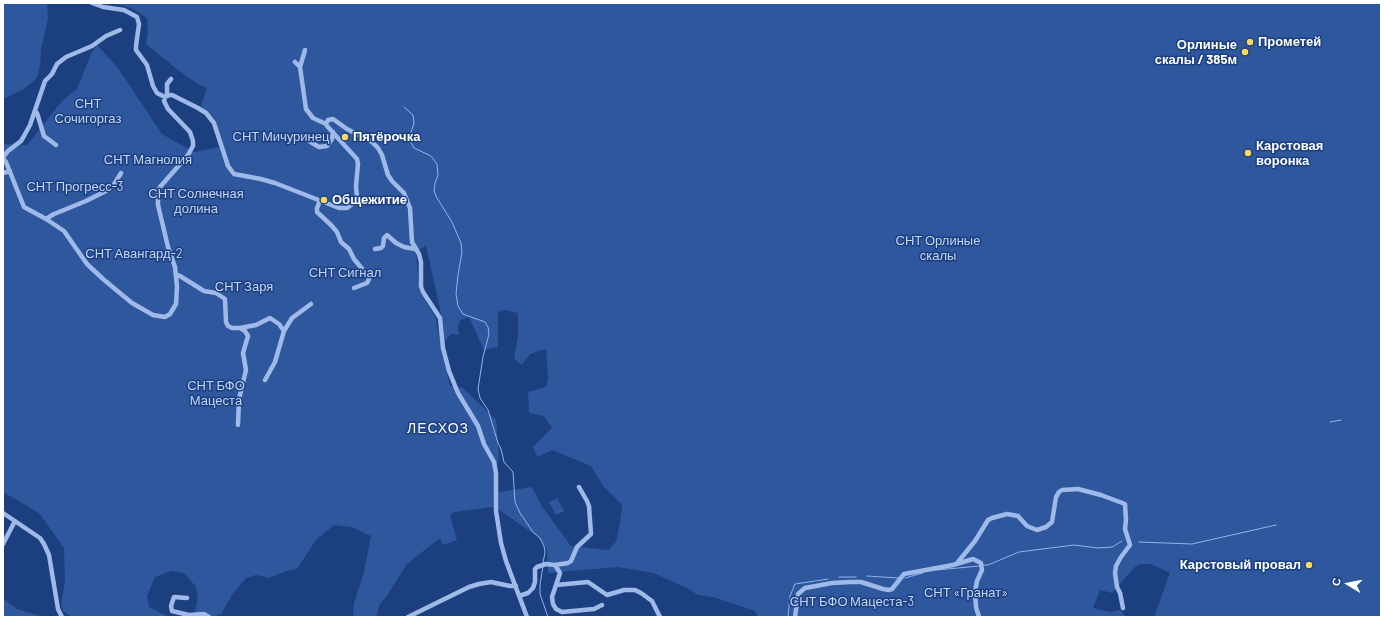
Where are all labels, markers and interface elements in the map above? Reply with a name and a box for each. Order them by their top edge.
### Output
place label: Прометей [1258,34,1321,50]
place label: Орлиные скалы / 385м [1155,37,1237,68]
marker: Прометей [1245,37,1255,47]
marker: Орлиные скалы / 385м [1240,47,1250,57]
park label: СНТ Сочигоргаз [55,96,121,127]
park label: СНТ Мичуринец [233,129,329,145]
place label: Пятёрочка [353,129,420,145]
marker: Пятёрочка [340,132,350,142]
place label: Карстовая воронка [1256,138,1323,169]
marker: Карстовая воронка [1243,148,1253,158]
park label: СНТ Магнолия [104,152,192,168]
park label: СНТ Прогресс-3 [26,179,124,195]
park label: СНТ Солнечная долина [148,186,244,217]
place label: Общежитие [332,192,407,208]
marker: Общежитие [319,195,329,205]
park label: СНТ Орлиные скалы [896,233,980,264]
park label: СНТ Авангард-2 [85,246,183,262]
park label: СНТ Сигнал [309,265,381,281]
park label: СНТ Заря [215,279,273,295]
park label: СНТ БФО Мацеста [187,378,245,409]
district label: ЛЕСХОЗ [407,420,469,436]
place label: Карстовый провал [1180,557,1301,573]
marker: Карстовый провал [1304,560,1314,570]
north arrow [1328,564,1368,604]
text: С [1329,577,1343,587]
park label: СНТ «Гранат» [924,585,1008,601]
park label: СНТ БФО Мацеста-3 [790,594,914,610]

